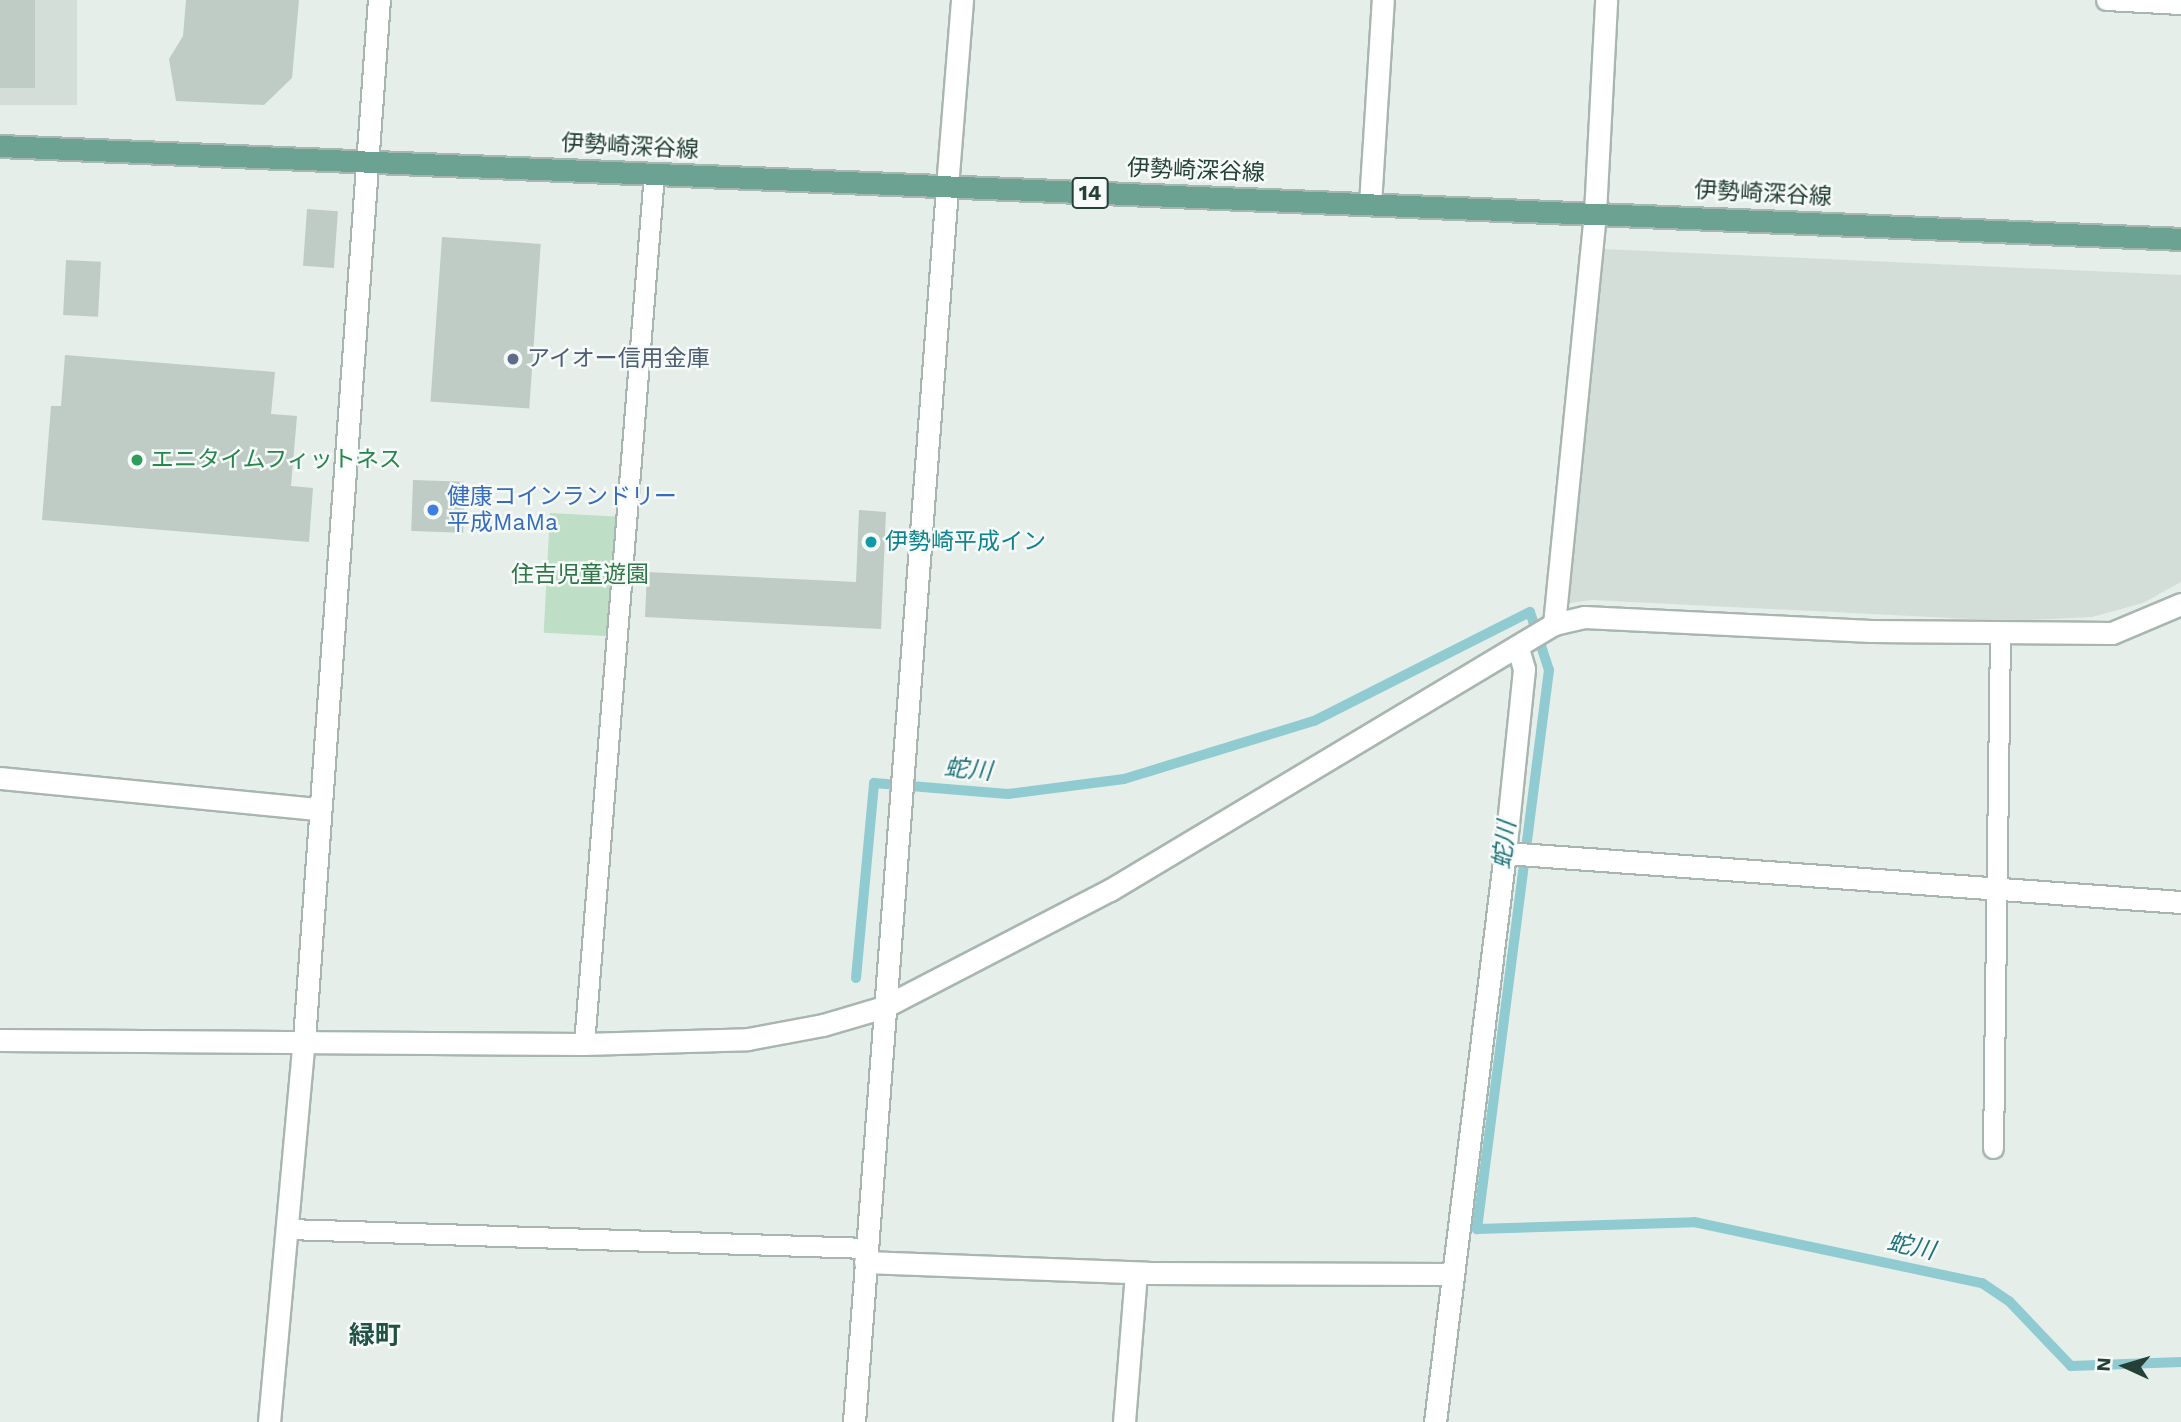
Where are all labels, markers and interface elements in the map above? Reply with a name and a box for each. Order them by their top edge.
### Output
street label: 伊勢崎深谷線 [560,130,700,164]
street label: 伊勢崎深谷線 [1127,155,1265,187]
road number: 14 [1071,176,1109,210]
street label: 伊勢崎深谷線 [1693,177,1833,211]
place label: アイオー信用金庫 [527,345,711,373]
marker: アイオー信用金庫 [505,351,521,367]
place label: エニタイムフィットネス [151,446,404,474]
marker: エニタイムフィットネス [129,452,145,468]
place label: 健康コインランドリー 平成MaMa [447,483,677,537]
marker: 健康コインランドリー 平成MaMa [425,502,441,518]
place label: 伊勢崎平成イン [885,528,1046,556]
marker: 伊勢崎平成イン [863,534,879,550]
park label: 住吉児童遊園 [511,561,649,589]
water label: 蛇川 [943,754,993,786]
water label: 蛇川 [1488,819,1522,871]
water label: 蛇川 [1885,1228,1937,1266]
district label: 緑町 [349,1320,401,1352]
north arrow [2090,1331,2160,1401]
text: N [2092,1357,2116,1372]

